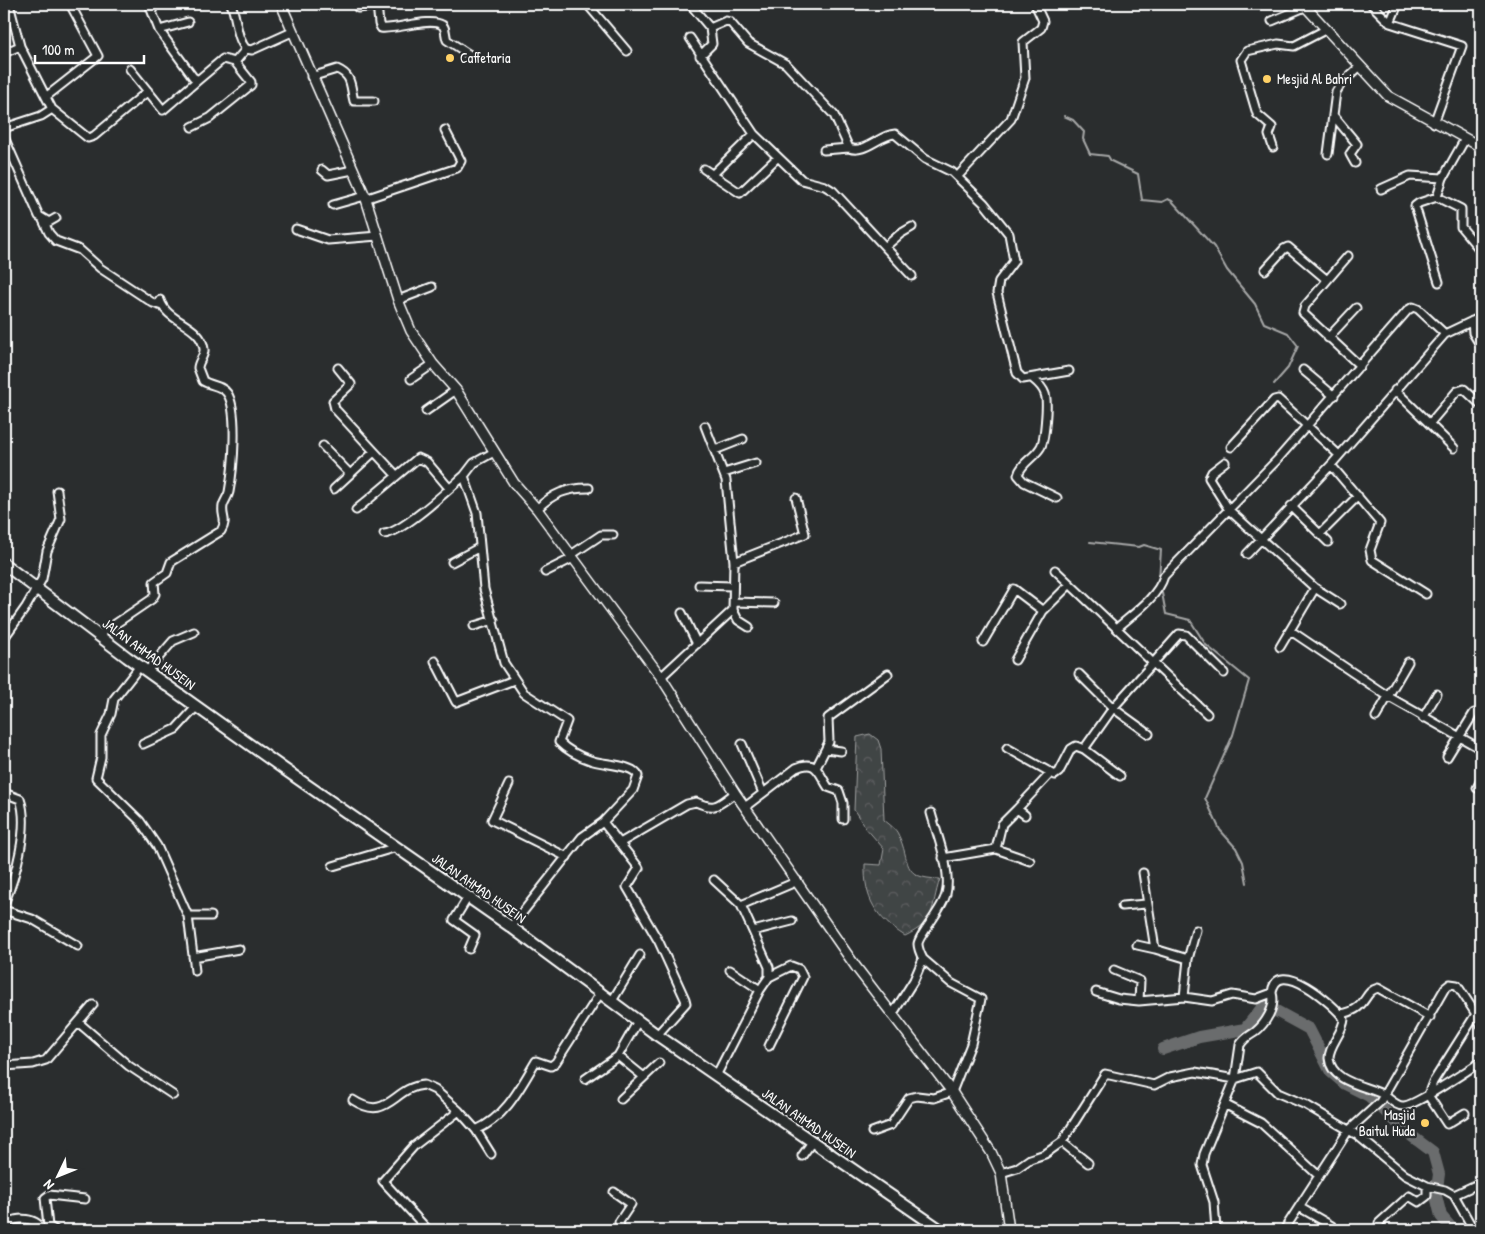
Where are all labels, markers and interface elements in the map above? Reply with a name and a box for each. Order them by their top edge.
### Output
scale bar [35,32,144,64]
text: 100 m [42,39,75,60]
place label: Caffetaria [460,48,511,67]
marker: Caffetaria [444,52,456,64]
place label: Mesjid Al Bahri [1277,69,1352,89]
marker: Mesjid Al Bahri [1261,73,1273,85]
street label: JALAN AHMAD HUSEIN [99,613,200,694]
street label: JALAN AHMAD HUSEIN [428,848,530,927]
street label: JALAN AHMAD HUSEIN [758,1083,860,1162]
place label: Masjid Baitul Huda [1359,1105,1416,1140]
marker: Masjid Baitul Huda [1419,1117,1431,1129]
north arrow [32,1152,82,1202]
text: N [38,1176,58,1194]

